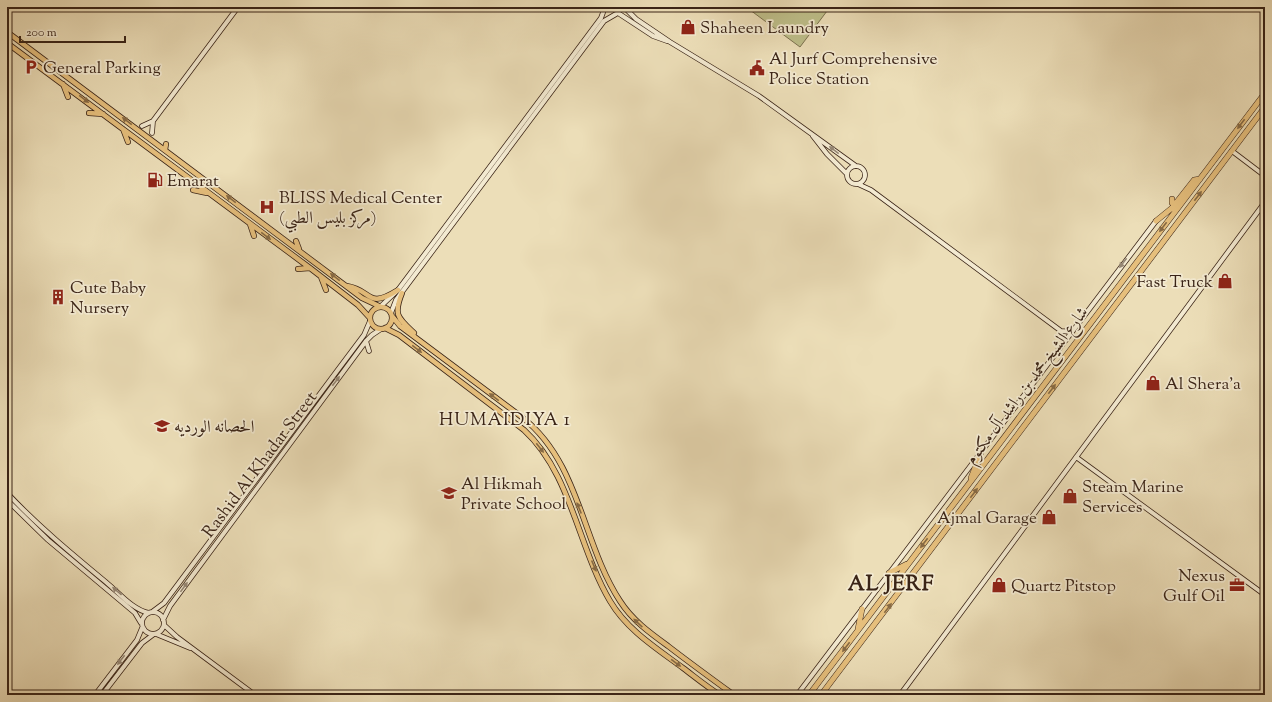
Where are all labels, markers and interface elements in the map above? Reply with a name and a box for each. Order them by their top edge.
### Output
place label: Shaheen Laundry [700,17,830,41]
scale bar [20,18,125,44]
shop icon: Shaheen Laundry [679,18,697,36]
text: 200 m [26,24,57,42]
place label: Al Jurf Comprehensive Police Station [769,48,937,92]
place label: General Parking [43,57,161,81]
parking icon: General Parking [22,58,40,76]
public building icon: Al Jurf Comprehensive Police Station [748,59,766,77]
one-way arrow [78,95,89,103]
one-way arrow [121,117,132,125]
one-way arrow [1237,118,1246,129]
one-way arrow [828,145,839,154]
place label: Emarat [167,170,219,194]
fuel station icon: Emarat [146,171,164,189]
place label: BLISS Medical Center (مركز بليس الطبي) [279,187,443,233]
one-way arrow [1193,191,1201,201]
one-way arrow [225,195,236,203]
hospital icon: BLISS Medical Center (مركز بليس الطبي) [258,198,276,216]
one-way arrow [1158,222,1167,233]
one-way arrow [261,231,272,240]
one-way arrow [1119,258,1127,269]
place label: Fast Truck [1136,271,1213,295]
shop icon: Fast Truck [1216,272,1234,290]
one-way arrow [329,273,340,281]
place label: Cute Baby Nursery [70,277,147,321]
building icon: Cute Baby Nursery [49,288,67,306]
street label: شارع الشيخ محمد بن راشد آل مكتوم [960,302,1097,471]
one-way arrow [412,345,423,354]
place label: Al Shera'a [1165,373,1241,397]
shop icon: Al Shera'a [1144,374,1162,392]
one-way arrow [332,376,341,387]
one-way arrow [1048,384,1056,395]
street label: Rashid Al Khadar Street [198,387,324,543]
one-way arrow [489,393,500,401]
district label: HUMAIDIYA 1 [439,408,571,434]
place label: الحصانه الورديه [174,416,255,440]
school or university icon: الحصانه الورديه [153,417,171,435]
one-way arrow [536,442,545,453]
place label: Al Hikmah Private School [461,473,566,517]
place label: Steam Marine Services [1082,476,1184,520]
school or university icon: Al Hikmah Private School [440,484,458,502]
shop icon: Steam Marine Services [1061,487,1079,505]
one-way arrow [970,488,978,499]
one-way arrow [576,502,582,514]
place label: Ajmal Garage [937,507,1037,531]
shop icon: Ajmal Garage [1040,508,1058,526]
one-way arrow [920,538,928,548]
one-way arrow [591,560,597,572]
place label: Nexus Gulf Oil [1163,565,1225,609]
district label: AL JERF [848,570,934,600]
place label: Quartz Pitstop [1011,575,1116,599]
shop icon: Quartz Pitstop [990,576,1008,594]
office icon: Nexus Gulf Oil [1228,576,1246,594]
one-way arrow [180,582,188,592]
one-way arrow [112,587,123,595]
one-way arrow [883,603,892,614]
one-way arrow [633,618,643,628]
one-way arrow [842,642,850,652]
one-way arrow [117,655,126,666]
one-way arrow [671,658,682,667]

